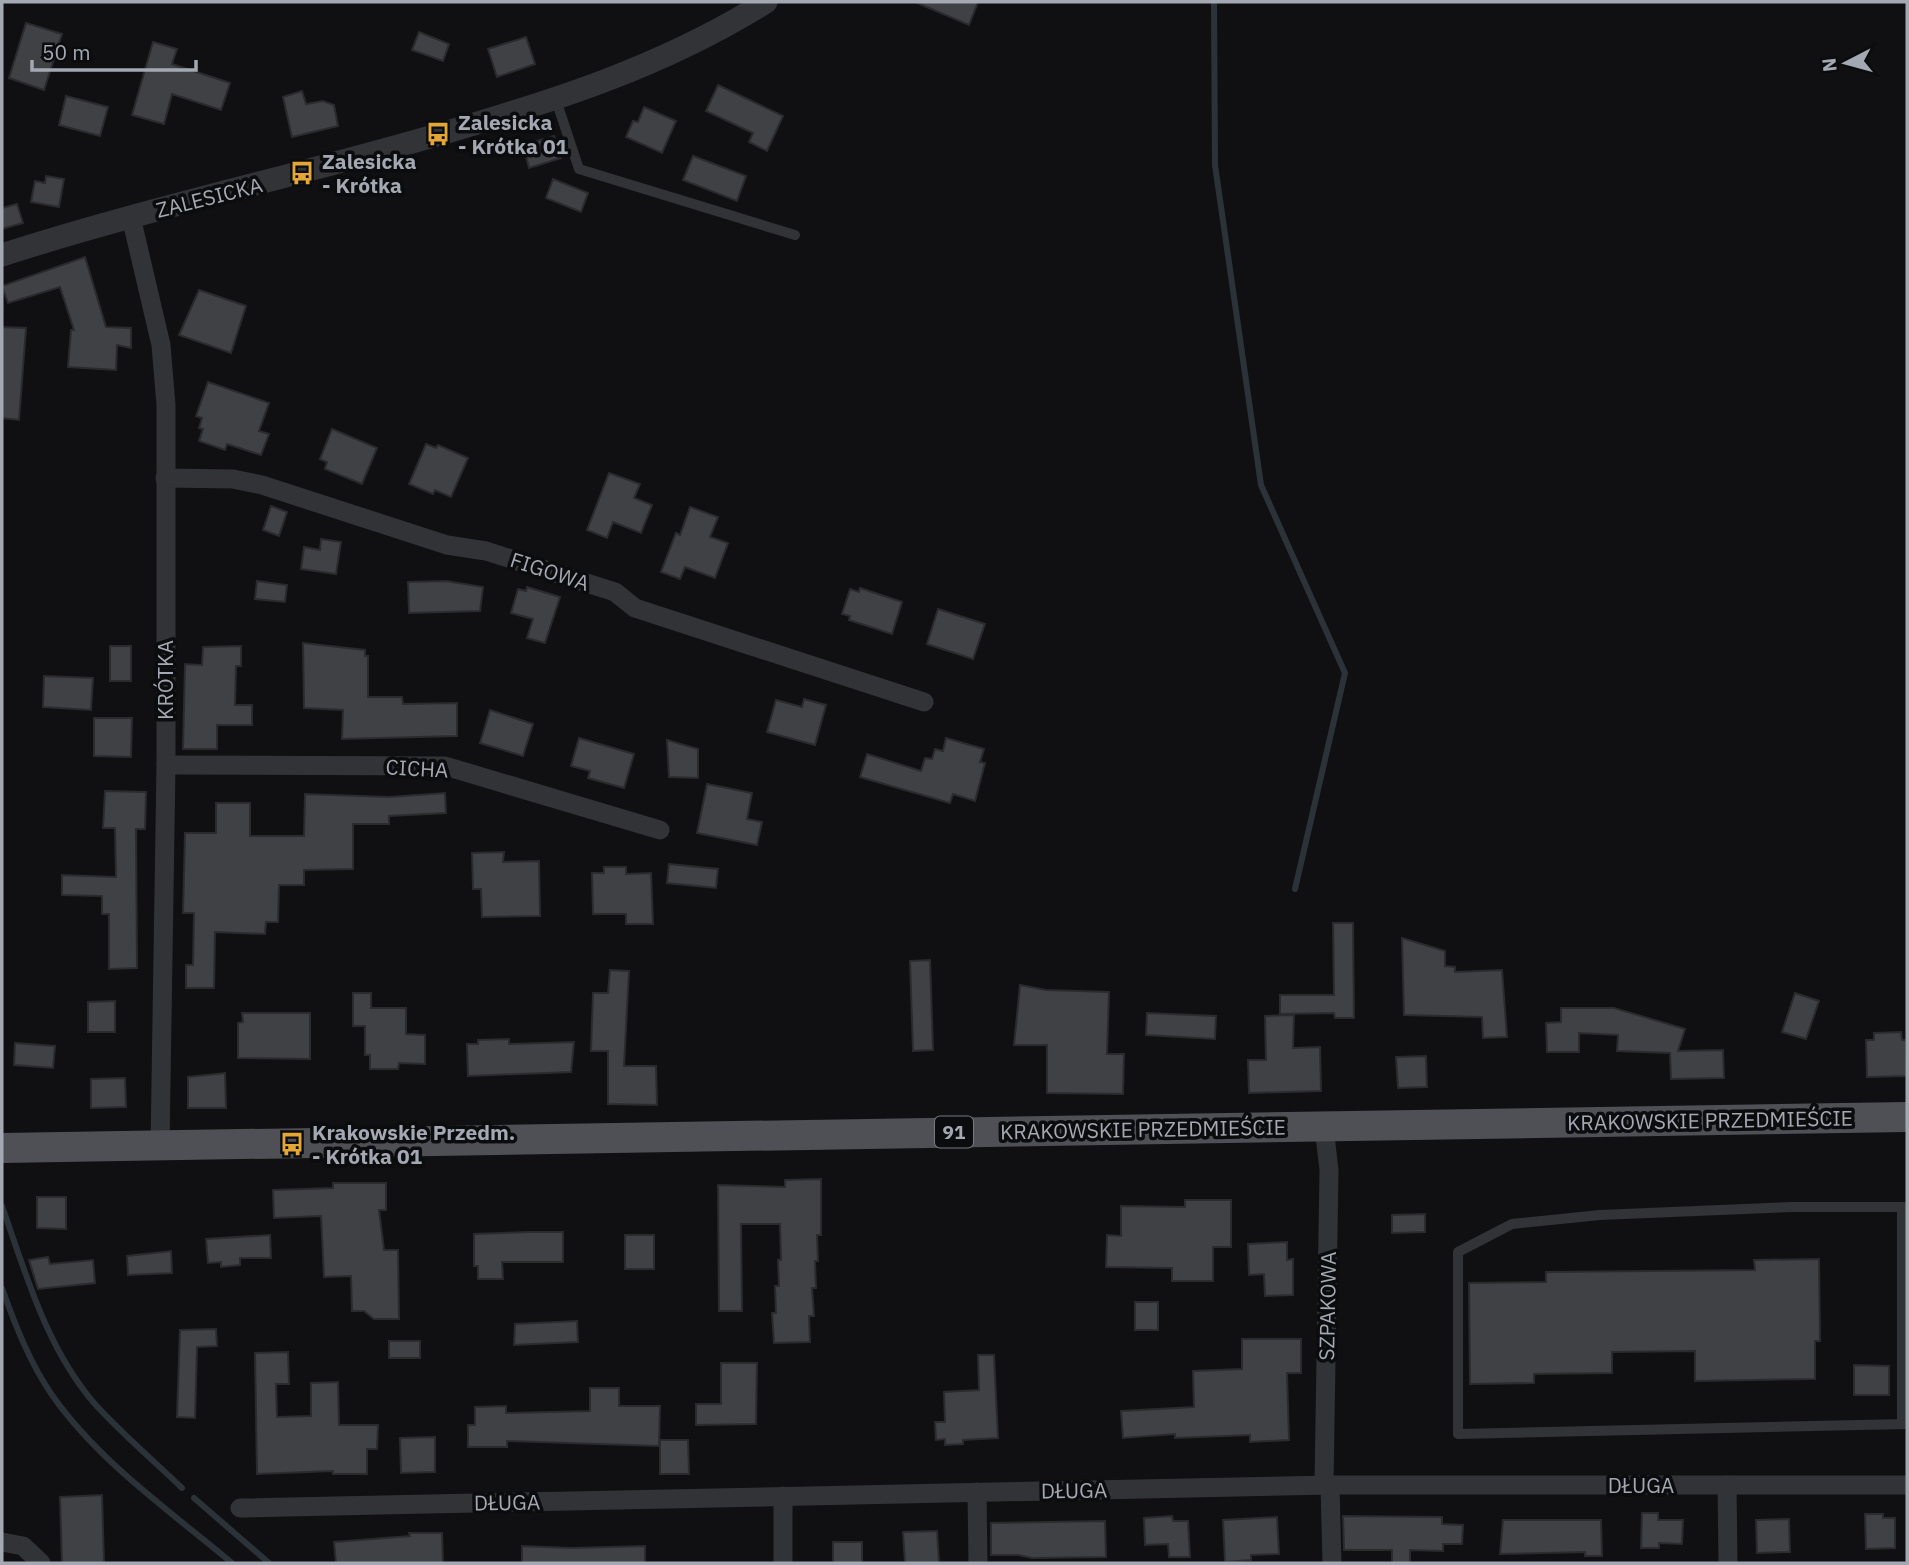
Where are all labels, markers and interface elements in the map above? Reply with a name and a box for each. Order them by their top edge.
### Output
scale bar [32,28,196,72]
north arrow [1811,28,1881,98]
text: 50 m [42,38,91,66]
text: N [1816,57,1842,73]
place label: Zalesicka - Krótka 01 [458,108,569,160]
bus stop icon: Zalesicka - Krótka 01 [424,120,452,148]
place label: Zalesicka - Krótka [322,147,416,199]
bus stop icon: Zalesicka - Krótka [288,159,316,187]
street label: ZALESICKA [153,170,265,224]
street label: FIGOWA [507,545,593,597]
street label: KRÓTKA [151,640,179,720]
street label: CICHA [385,752,449,784]
street label: KRAKOWSKIE PRZEDMIEŚCIE [1567,1104,1853,1136]
street label: KRAKOWSKIE PRZEDMIEŚCIE [1000,1113,1286,1145]
road number: 91 [935,1116,973,1148]
place label: Krakowskie Przedm. - Krótka 01 [312,1118,515,1170]
bus stop icon: Krakowskie Przedm. - Krótka 01 [278,1130,306,1158]
street label: SZPAKOWA [1312,1251,1342,1361]
street label: DŁUGA [1608,1471,1674,1499]
street label: DŁUGA [1041,1475,1107,1505]
street label: DŁUGA [474,1487,540,1517]

